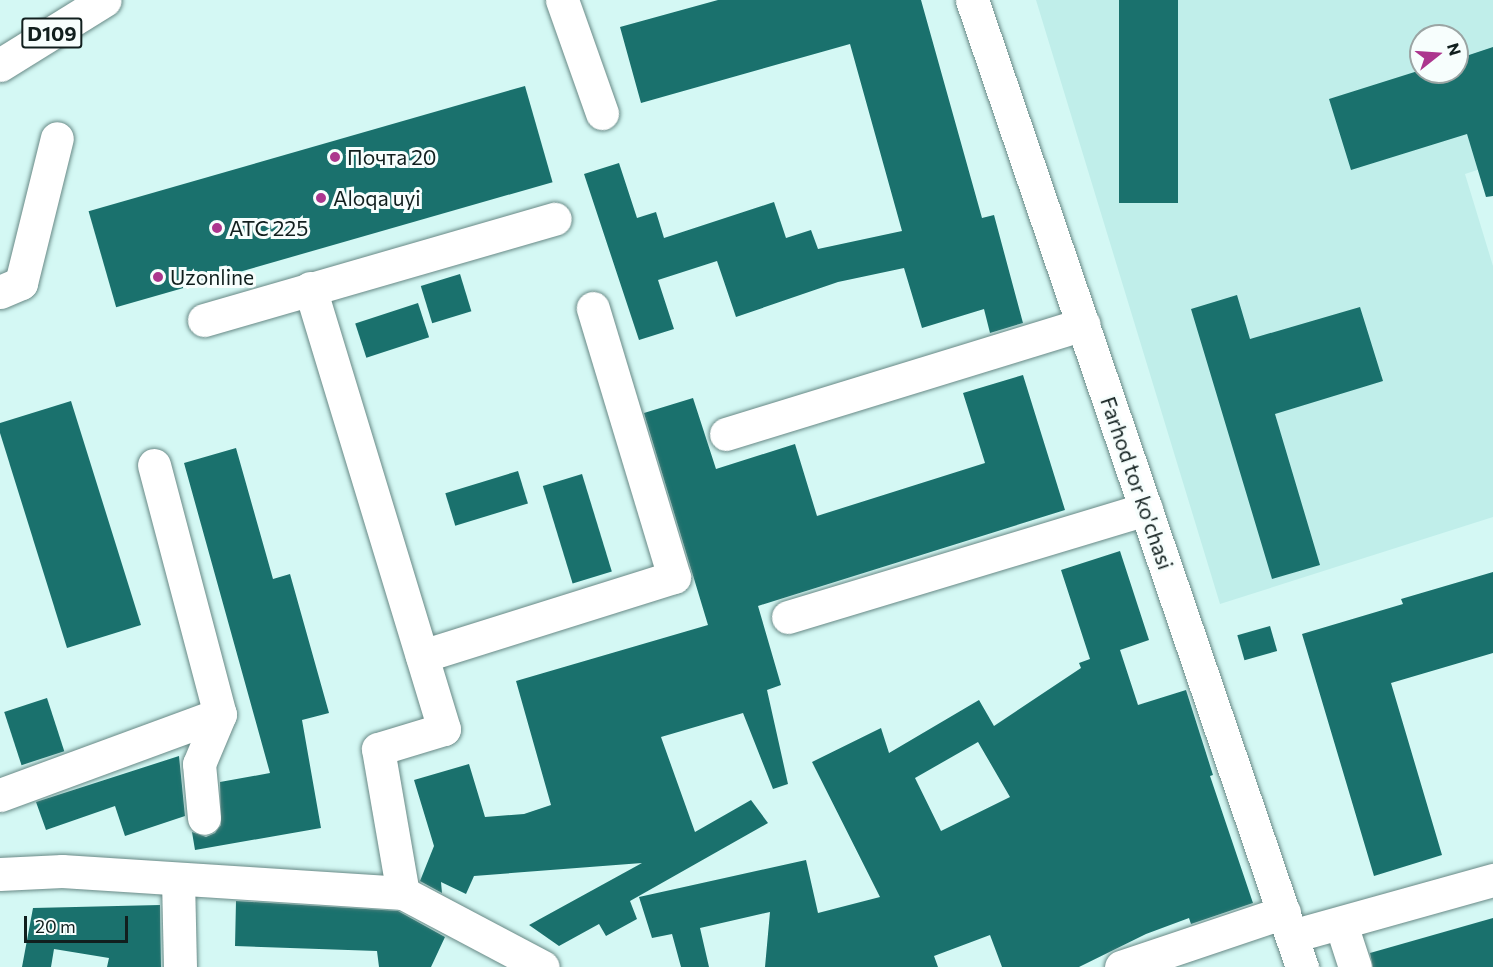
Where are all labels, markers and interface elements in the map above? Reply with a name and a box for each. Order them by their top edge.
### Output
road number: D109 [20,16,84,50]
north arrow [1409,24,1469,84]
text: N [1444,41,1466,58]
place label: Почта 20 [347,144,436,170]
marker: Почта 20 [328,150,342,164]
place label: Aloqa uyi [333,185,421,211]
marker: Aloqa uyi [314,191,328,205]
place label: АТС 225 [229,215,308,241]
marker: АТС 225 [210,221,224,235]
place label: Uzonline [170,264,254,290]
marker: Uzonline [151,270,165,284]
street label: Farhod tor ko'chasi [1096,393,1178,573]
scale bar [27,904,130,942]
text: 20 m [35,915,76,937]

